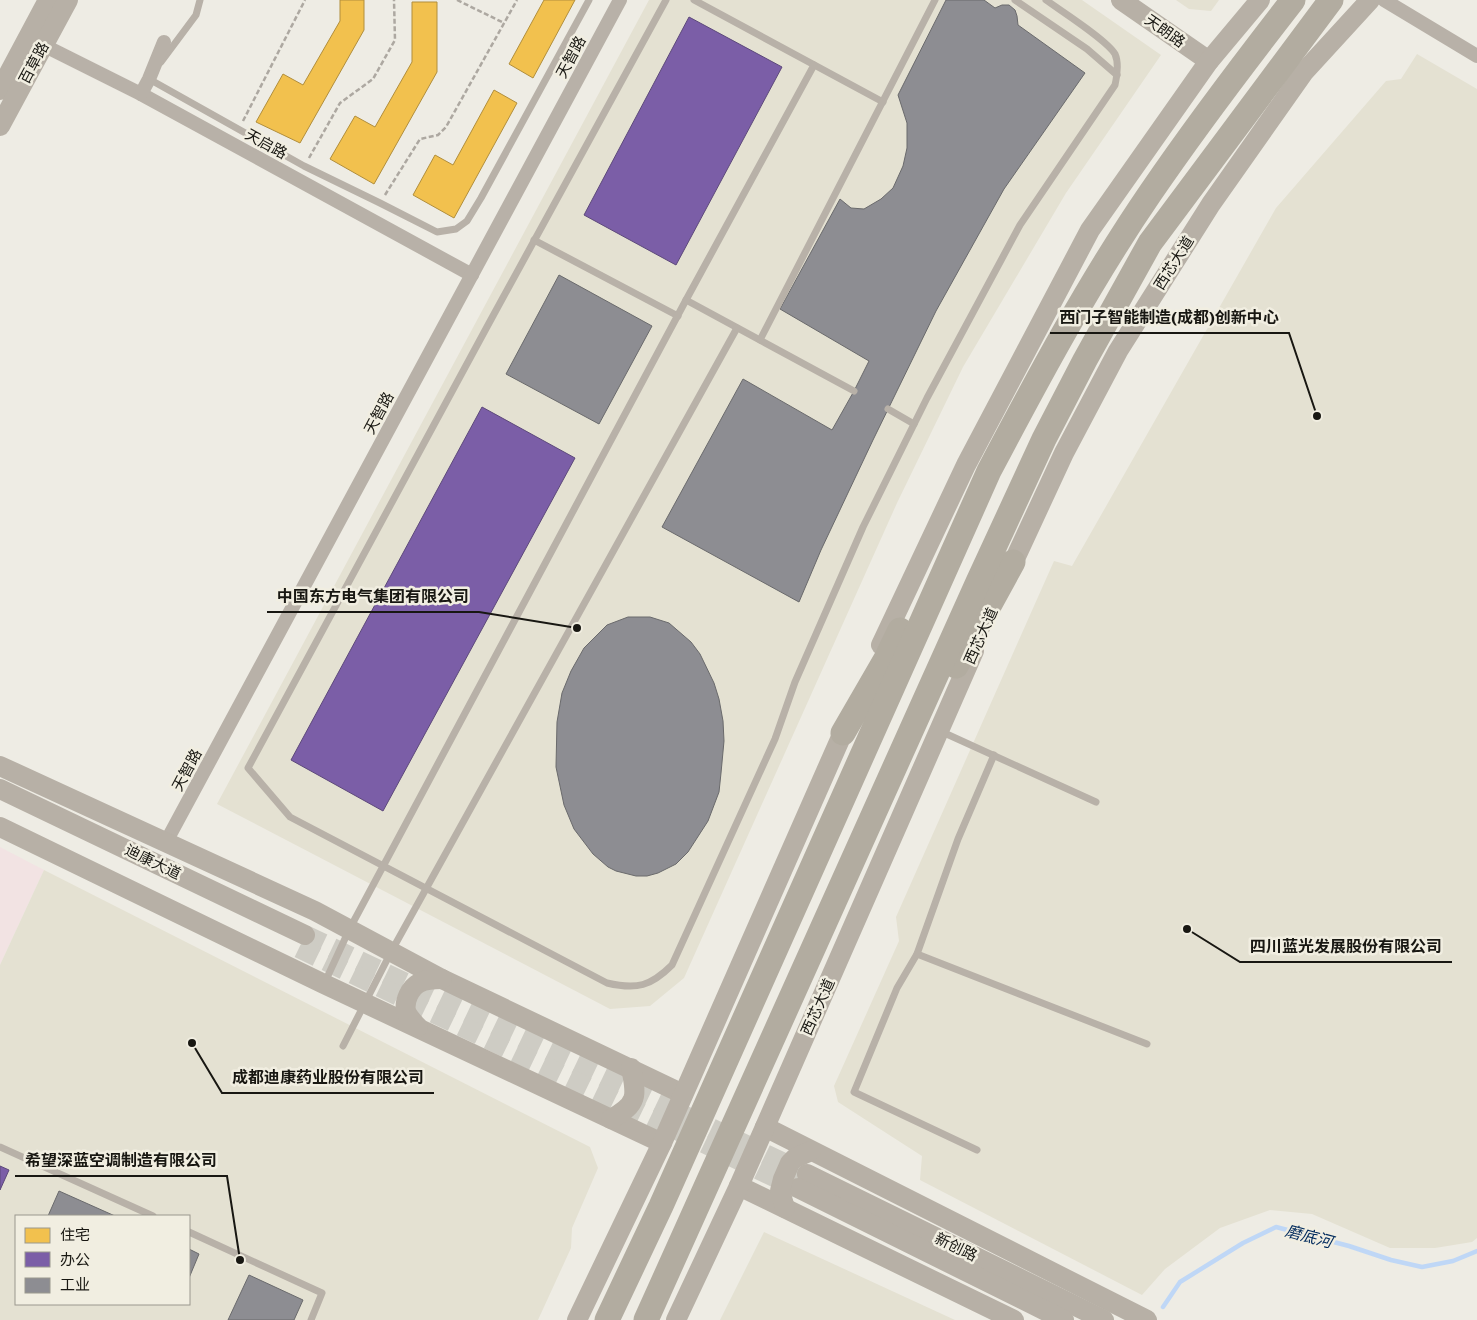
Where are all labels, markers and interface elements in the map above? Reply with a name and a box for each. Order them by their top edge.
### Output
street label: 天朗路 [1141,11,1189,51]
street label: 天智路 [552,33,590,81]
street label: 百草路 [15,39,53,87]
street label: 天启路 [242,125,290,163]
street label: 西芯大道 [1150,233,1198,293]
callout: 西门子智能制造(成都)创新中心 [1050,302,1289,333]
text: 西门子智能制造(成都)创新中心 [1059,308,1279,327]
street label: 天智路 [360,389,398,437]
callout: 中国东方电气集团有限公司 [267,581,479,612]
text: 中国东方电气集团有限公司 [277,587,469,606]
street label: 西芯大道 [961,605,1001,667]
street label: 天智路 [168,746,206,794]
street label: 迪康大道 [122,841,184,883]
callout: 四川蓝光发展股份有限公司 [1240,931,1452,962]
text: 四川蓝光发展股份有限公司 [1250,937,1442,956]
street label: 西芯大道 [798,976,838,1038]
callout: 成都迪康药业股份有限公司 [222,1062,434,1093]
text: 成都迪康药业股份有限公司 [232,1068,424,1087]
callout: 希望深蓝空调制造有限公司 [15,1145,227,1176]
text: 希望深蓝空调制造有限公司 [25,1151,217,1170]
legend [15,1215,190,1305]
water label: 磨底河 [1283,1221,1337,1253]
text: 住宅 [60,1226,90,1244]
street label: 新创路 [932,1229,980,1265]
text: 办公 [60,1251,90,1269]
text: 工业 [60,1276,90,1294]

